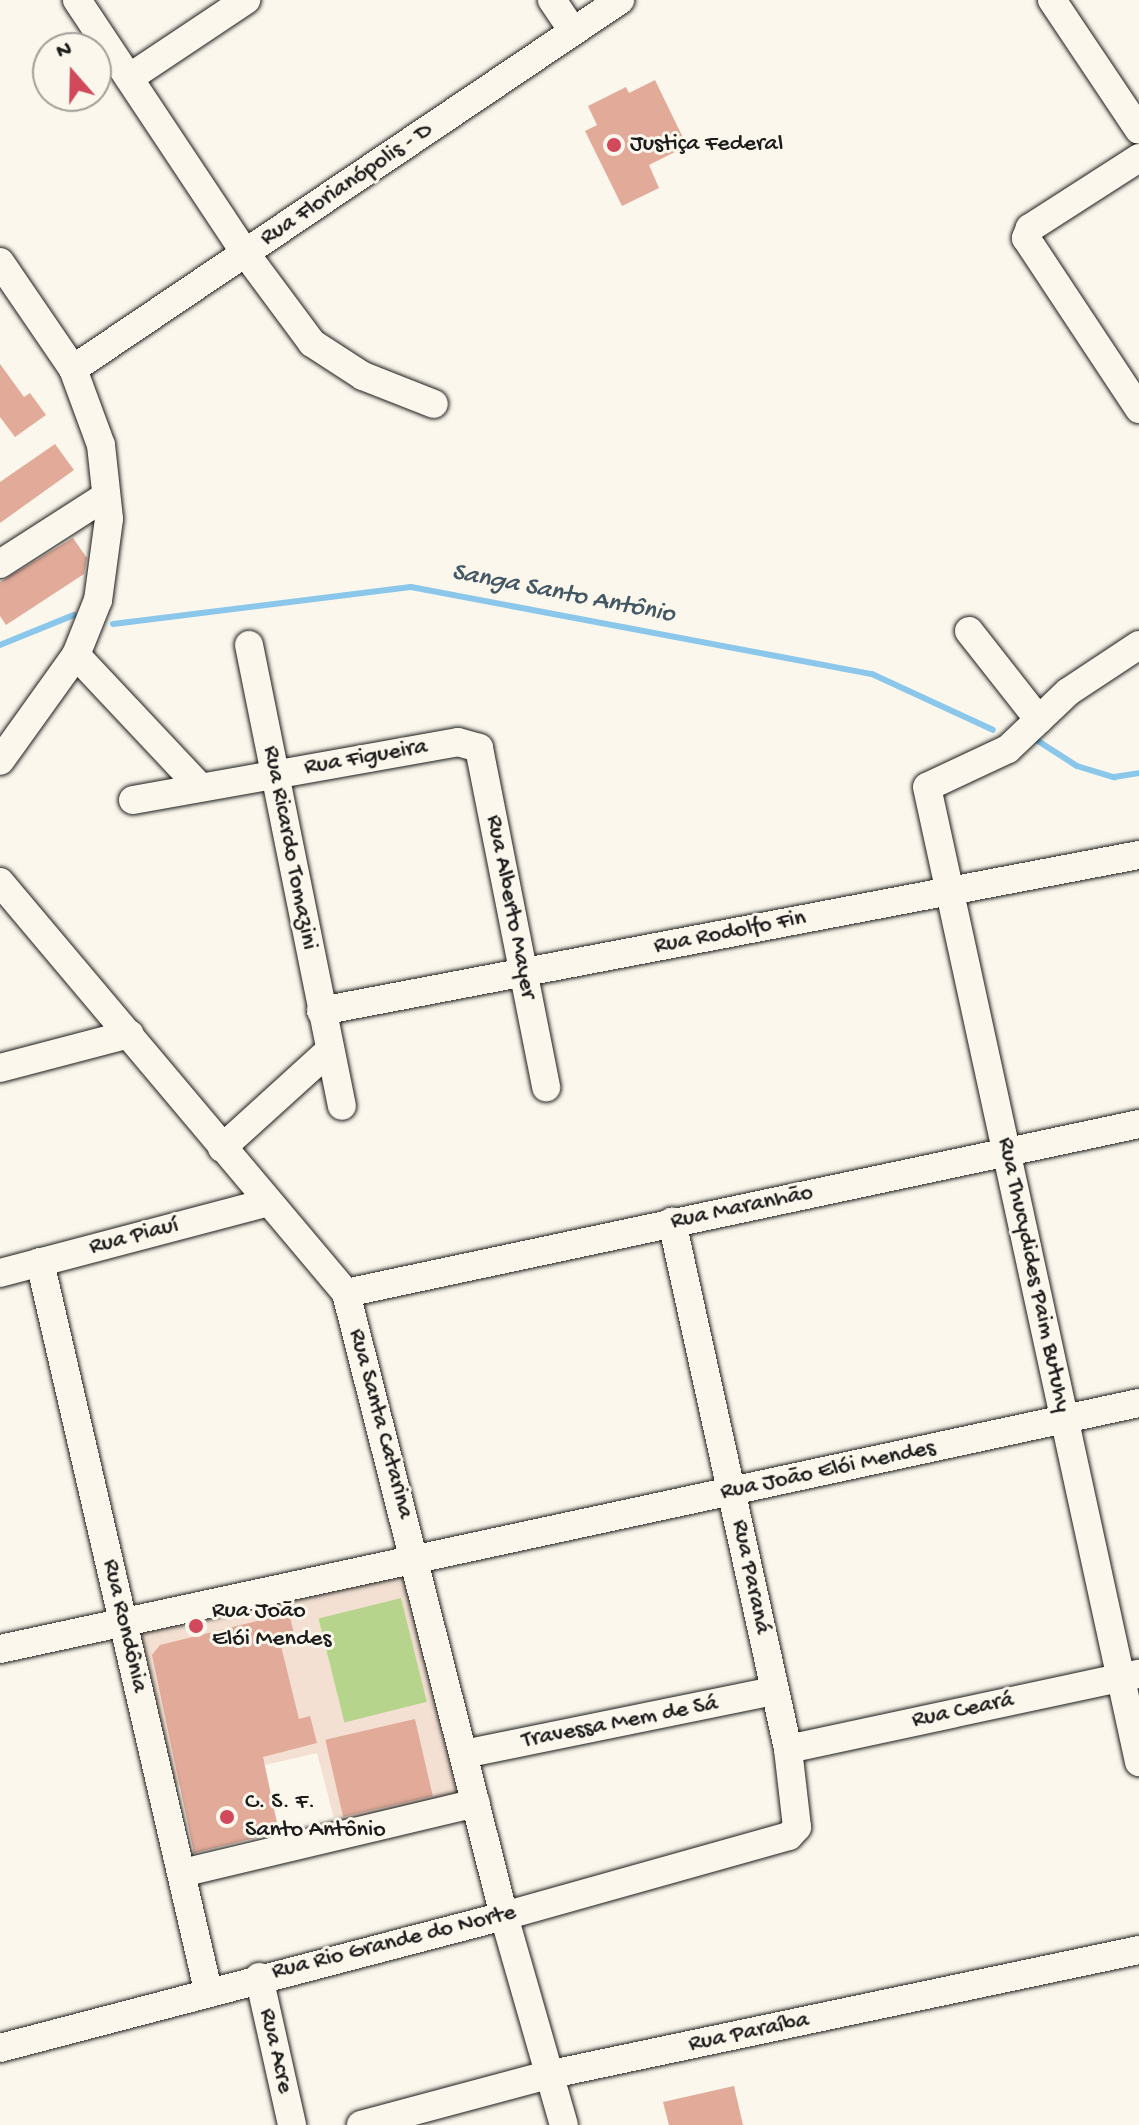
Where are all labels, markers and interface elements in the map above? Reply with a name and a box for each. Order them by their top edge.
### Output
north arrow [32,32,112,112]
text: N [53,37,76,66]
street label: Rua Florianópolis - D [255,117,439,253]
place label: Justiça Federal [630,131,783,159]
marker: Justiça Federal [605,136,623,154]
water label: Sanga Santo Antônio [449,558,677,632]
street label: Rua Figueira [302,733,430,783]
street label: Rua Ricardo Tomazini [255,744,323,952]
street label: Rua Alberto Mayer [478,813,542,1001]
street label: Rua Rodolfo Fin [652,904,808,962]
street label: Rua Thucydides Paim Butuhy [990,1135,1076,1415]
street label: Rua Maranhão [668,1179,816,1237]
street label: Rua Piauí [86,1211,182,1263]
street label: Rua Santa Catarina [341,1326,419,1522]
street label: Rua João Elói Mendes [718,1434,938,1508]
street label: Rua Paraná [724,1517,776,1637]
street label: Rua Rondônia [95,1557,153,1695]
place label: Rua João Elói Mendes [212,1598,331,1654]
marker: Rua João Elói Mendes [187,1617,205,1635]
street label: Rua Ceará [909,1686,1017,1736]
street label: Travessa Mem de Sá [520,1690,720,1756]
place label: C. S. F. Santo Antônio [245,1789,386,1845]
marker: C. S. F. Santo Antônio [216,1806,238,1828]
street label: Rua Rio Grande do Norte [269,1899,519,1987]
street label: Rua Acre [251,2006,299,2096]
street label: Rua Paraíba [686,2006,812,2060]

